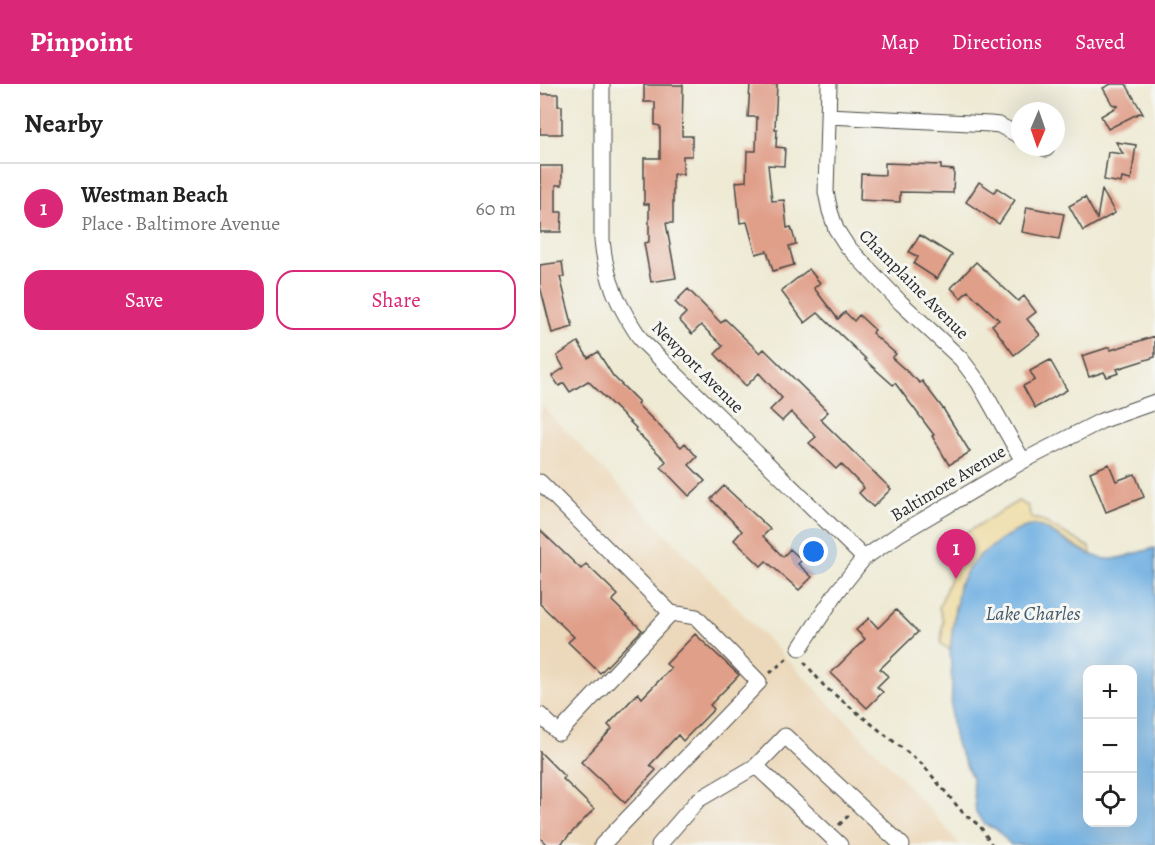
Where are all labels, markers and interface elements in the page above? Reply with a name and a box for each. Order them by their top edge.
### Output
text: Pinpoint [30,23,133,61]
text: Map [881,28,919,56]
text: Directions [952,28,1042,56]
text: Saved [1075,28,1125,56]
north arrow [1011,102,1065,156]
text: Nearby [24,106,103,141]
text: Westman Beach [81,180,228,210]
text: 1 [40,195,47,222]
text: 60 m [476,195,516,222]
text: Place · Baltimore Avenue [81,210,280,237]
street label: Champlaine Avenue [854,224,974,344]
button: Save [24,270,264,330]
button: Share [276,270,516,330]
street label: Newport Avenue [646,315,750,419]
street label: Baltimore Avenue [886,439,1010,527]
pin: 1 [936,530,976,579]
your location [799,537,828,566]
water label: Lake Charles [986,600,1081,627]
map controls [1083,665,1137,827]
button: + [1083,665,1137,719]
button: − [1083,719,1137,773]
button: locate [1083,773,1137,827]

